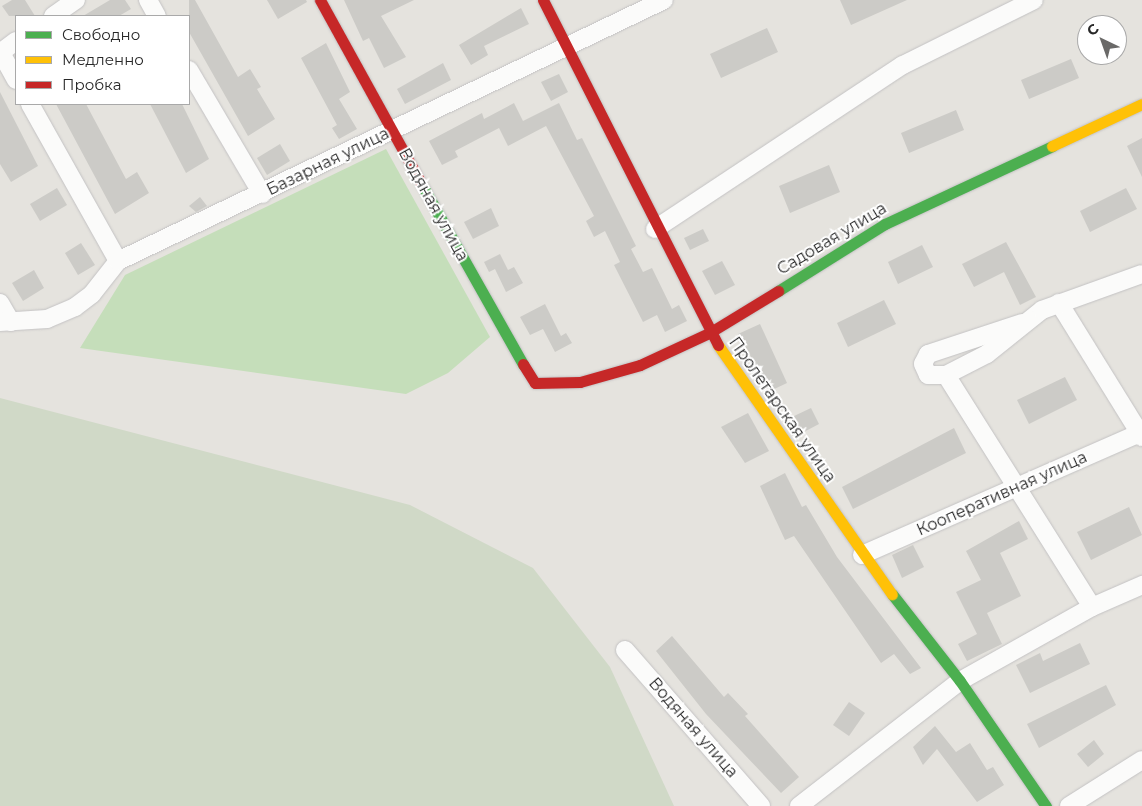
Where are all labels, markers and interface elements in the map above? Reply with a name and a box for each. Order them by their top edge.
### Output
legend [15,15,190,105]
north arrow [1077,15,1127,65]
text: С [1083,20,1102,40]
text: Свободно [62,25,140,44]
text: Медленно [62,50,144,69]
text: Пробка [62,75,121,94]
street label: Базарная улица [264,124,392,200]
street label: Водяная улица [394,145,472,265]
street label: Садовая улица [774,199,890,279]
street label: Пролетарская улица [724,334,840,486]
street label: Кооперативная улица [914,448,1090,540]
street label: Водяная улица [644,674,742,782]

